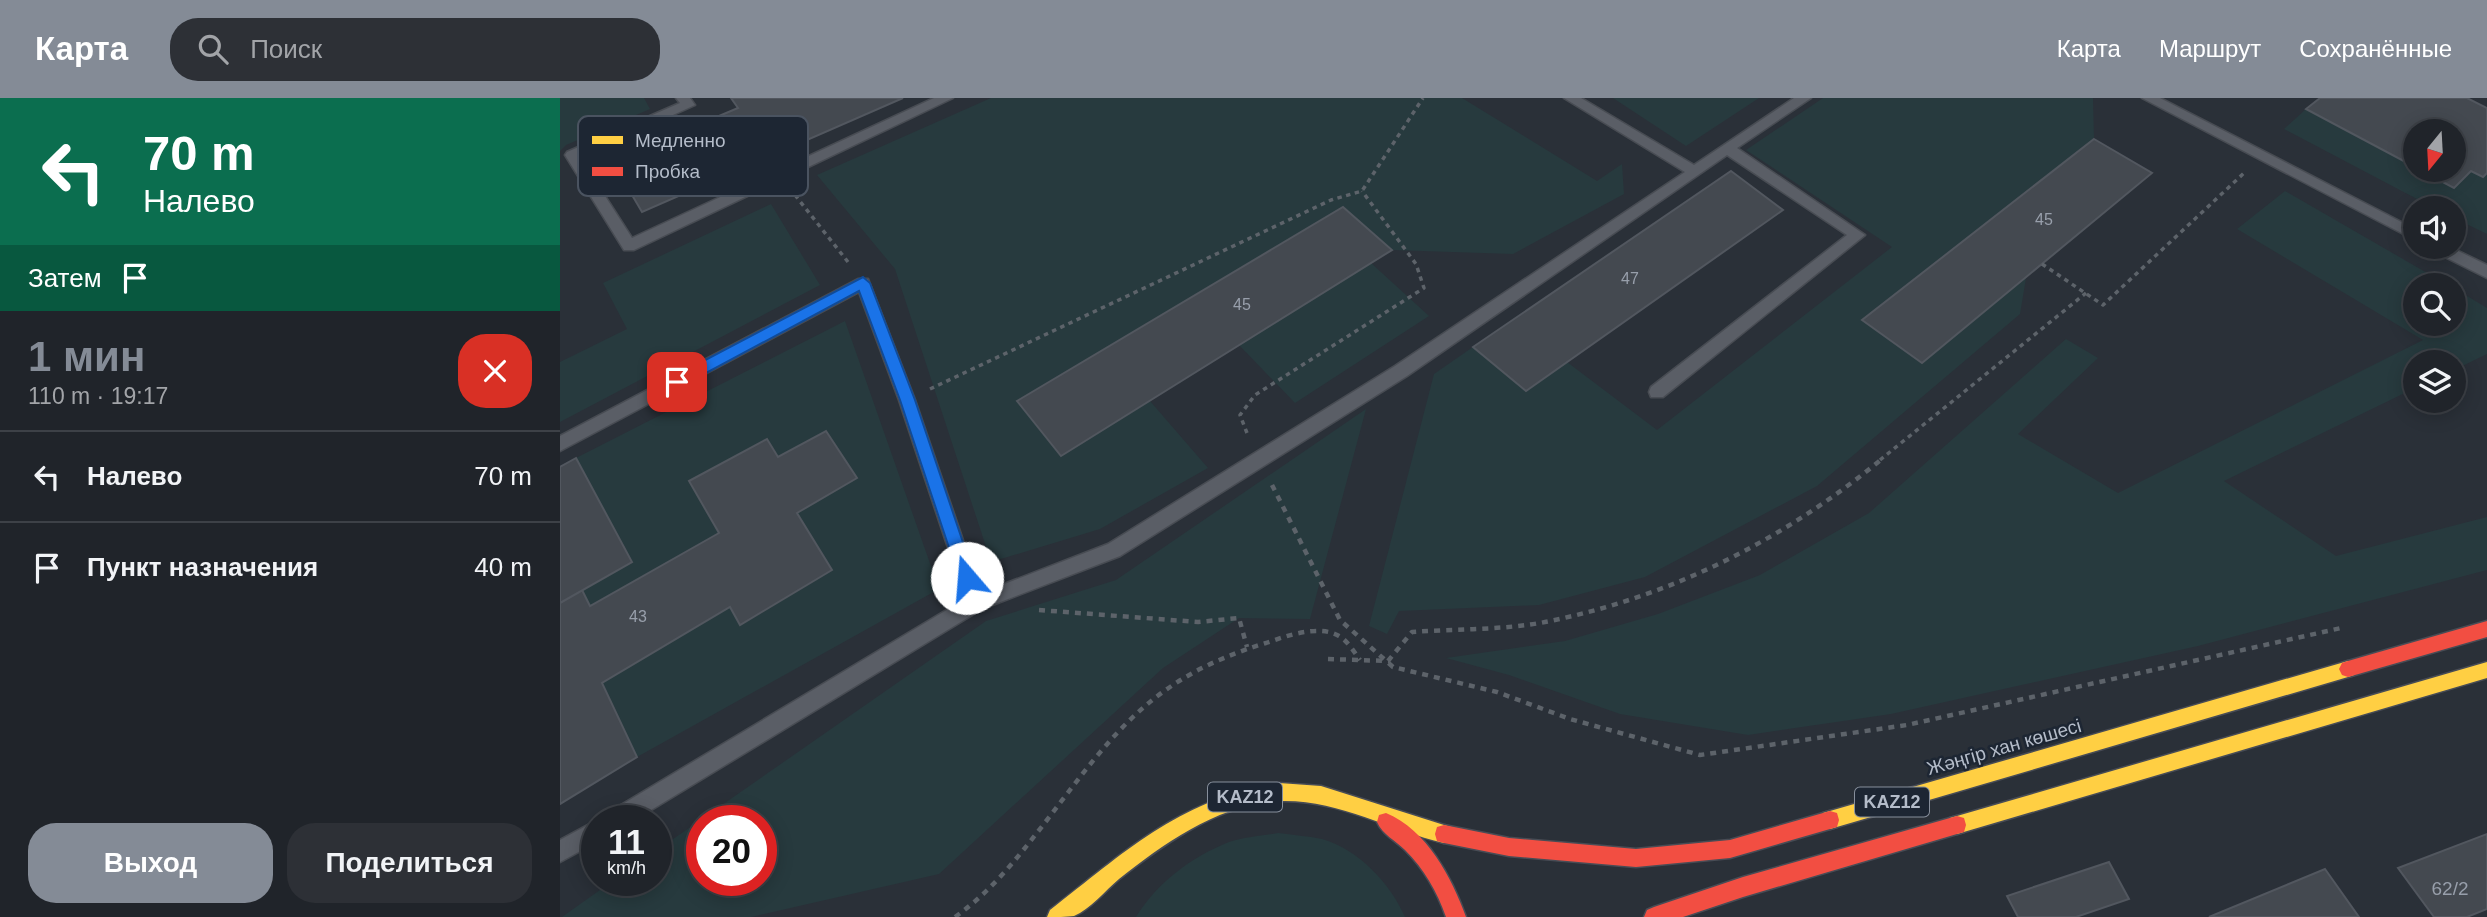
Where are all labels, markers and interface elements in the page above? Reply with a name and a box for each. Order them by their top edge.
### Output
search box [170,18,660,81]
text: Карта [35,30,128,67]
icon: search [194,30,232,68]
text: Поиск [250,34,322,64]
text: Карта [2057,35,2121,62]
text: Маршрут [2159,35,2261,62]
text: Сохранённые [2299,35,2452,62]
legend [578,116,808,196]
north arrow [2403,119,2466,182]
map controls [2403,119,2466,413]
icon: left [28,126,119,217]
text: 70 m [143,126,255,180]
text: Медленно [635,130,725,151]
text: Пробка [635,161,700,182]
text: Налево [143,183,255,219]
button: sound [2403,196,2466,259]
house number: 45 [2035,211,2053,228]
icon: arrive [116,259,154,297]
text: Затем [28,263,102,293]
house number: 47 [1621,270,1639,287]
button: search [2403,273,2466,336]
house number: 45 [1233,296,1251,313]
text: 1 мин [28,333,145,380]
button: close [458,334,532,408]
button: layers [2403,350,2466,413]
pin [647,352,707,412]
icon: arrive [658,363,696,401]
text: 110 m · 19:17 [28,383,168,409]
icon: left [28,458,66,496]
text: Налево [87,461,182,491]
text: 70 m [474,461,532,491]
position arrow [930,541,1004,615]
icon: arrive [28,549,66,587]
text: Пункт назначения [87,552,318,582]
text: 40 m [474,552,532,582]
house number: 43 [629,608,647,625]
street label: Жәңгір хан көшесі [1924,715,2084,779]
road number: KAZ12 [1208,782,1282,812]
road number: KAZ12 [1855,788,1929,816]
speed limit sign: 20 [686,805,777,896]
text: 11 [608,822,645,861]
button: Выход [28,823,273,903]
button: Поделиться [287,823,532,903]
text: km/h [607,858,646,878]
house number: 62/2 [2432,878,2468,899]

